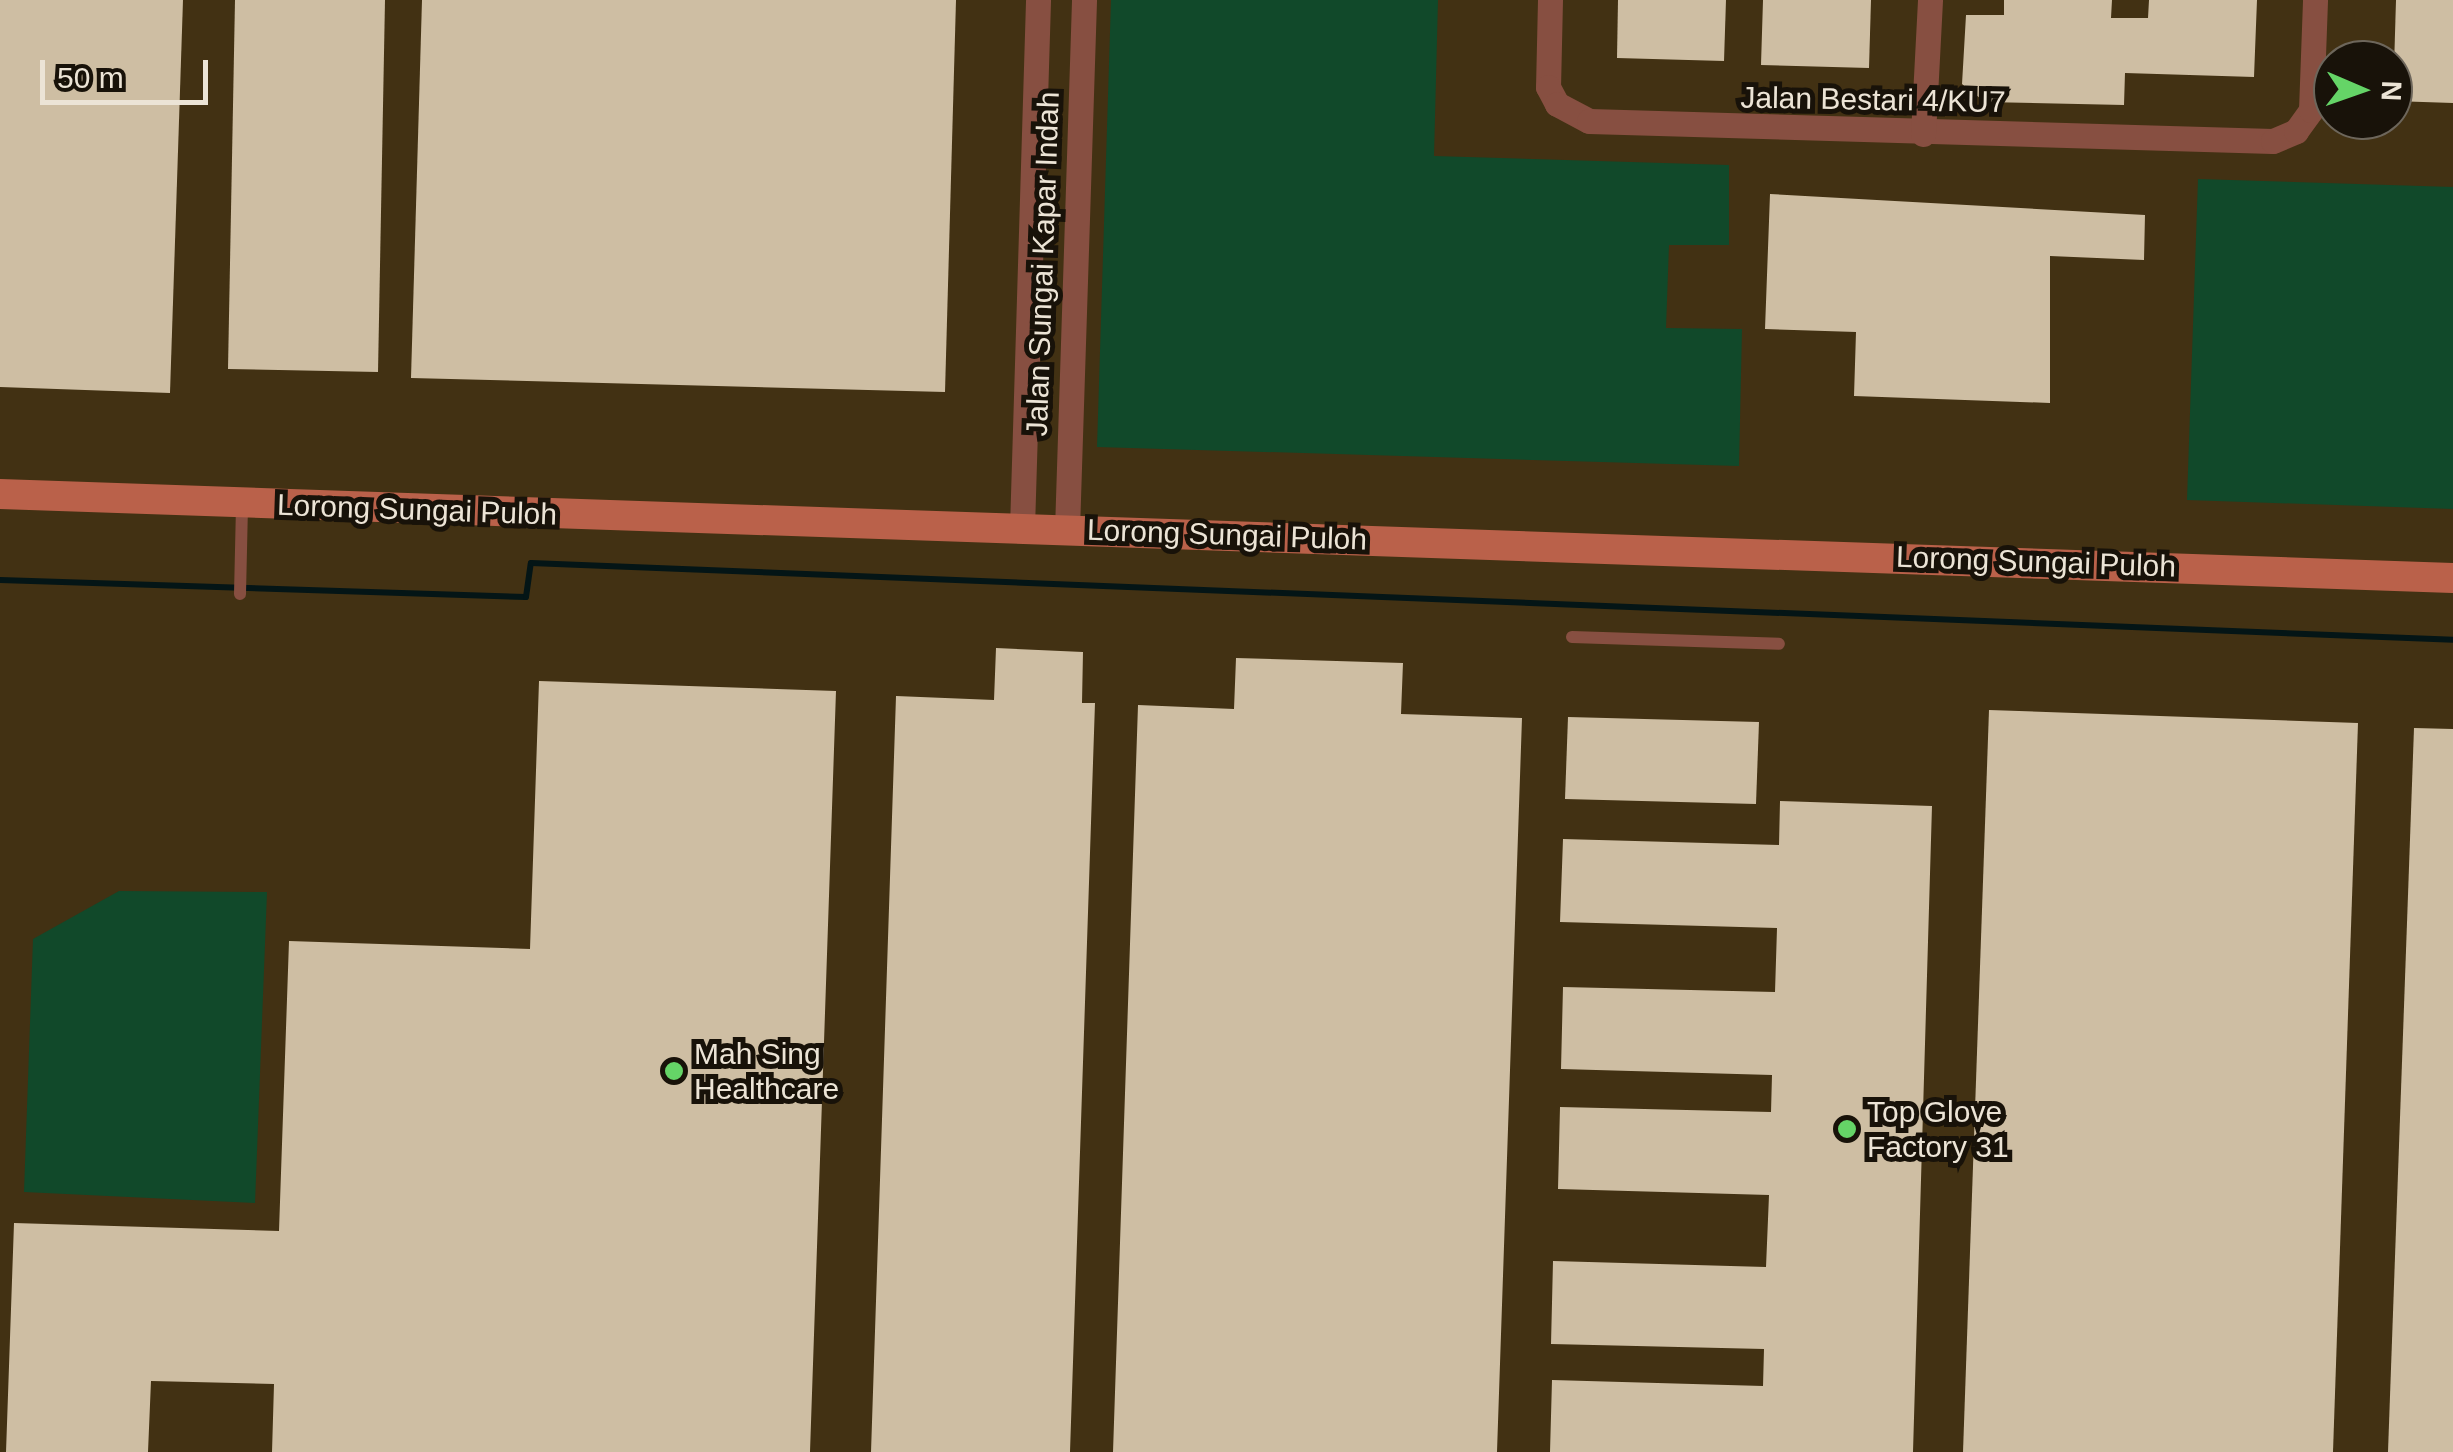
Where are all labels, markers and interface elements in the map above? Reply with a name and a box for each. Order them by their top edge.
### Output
scale bar [45,40,212,102]
north arrow [2313,40,2413,140]
text: 50 m [57,61,124,94]
street label: Jalan Bestari 4/KU7 [1740,80,2006,120]
text: N [2376,80,2407,102]
street label: Jalan Sungai Kapar Indah [1019,91,1067,437]
street label: Lorong Sungai Puloh [276,487,558,533]
street label: Lorong Sungai Puloh [1086,512,1368,558]
street label: Lorong Sungai Puloh [1895,539,2177,585]
place label: Mah Sing Healthcare [694,1036,839,1106]
marker: Mah Sing Healthcare [663,1060,685,1082]
place label: Top Glove Factory 31 [1867,1094,2009,1164]
marker: Top Glove Factory 31 [1836,1118,1858,1140]

